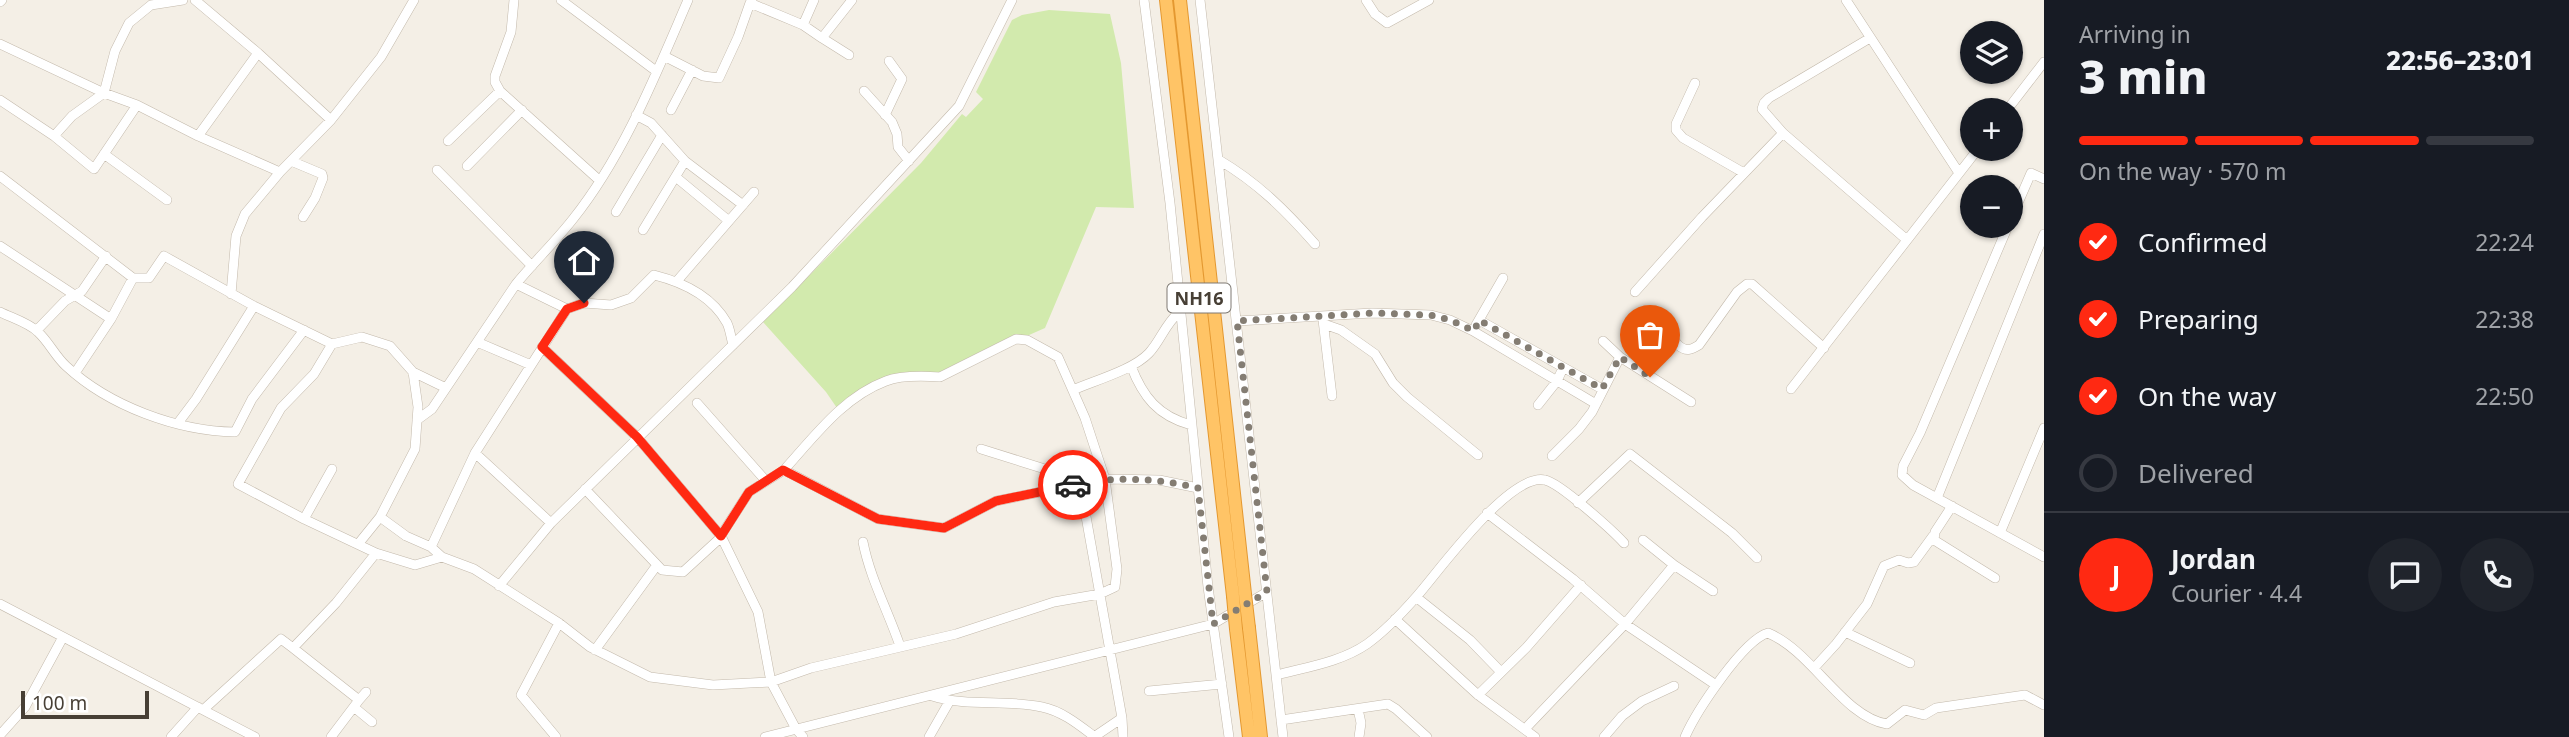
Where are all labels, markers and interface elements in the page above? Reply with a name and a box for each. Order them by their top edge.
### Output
text: Arriving in [2079,18,2191,50]
map controls [1960,21,2023,238]
button: layers [1960,21,2023,84]
text: 22:56–23:01 [2386,42,2534,78]
text: 3 min [2079,45,2208,107]
button: + [1960,98,2023,161]
text: On the way · 570 m [2079,155,2286,187]
button: − [1960,175,2023,238]
icon: check [2079,223,2117,261]
text: Confirmed [2138,224,2268,260]
text: 22:24 [2475,226,2534,258]
pin [554,231,614,303]
icon: home [565,242,603,280]
road number: NH16 [1168,284,1230,312]
icon: check [2079,300,2117,338]
text: Preparing [2138,301,2259,337]
text: 22:38 [2475,303,2534,335]
pin [1620,305,1680,377]
icon: bag [1631,316,1669,354]
icon: check [2079,377,2117,415]
text: On the way [2138,378,2276,414]
text: 22:50 [2475,380,2534,412]
courier [1038,450,1108,520]
text: Delivered [2138,455,2254,491]
icon: car [1054,466,1092,504]
button: chat [2368,538,2442,612]
button: phone [2460,538,2534,612]
text: Jordan [2171,541,2256,577]
text: J [2112,557,2120,593]
text: Courier · 4.4 [2171,577,2302,609]
scale bar [21,688,149,720]
text: 100 m [32,690,87,716]

